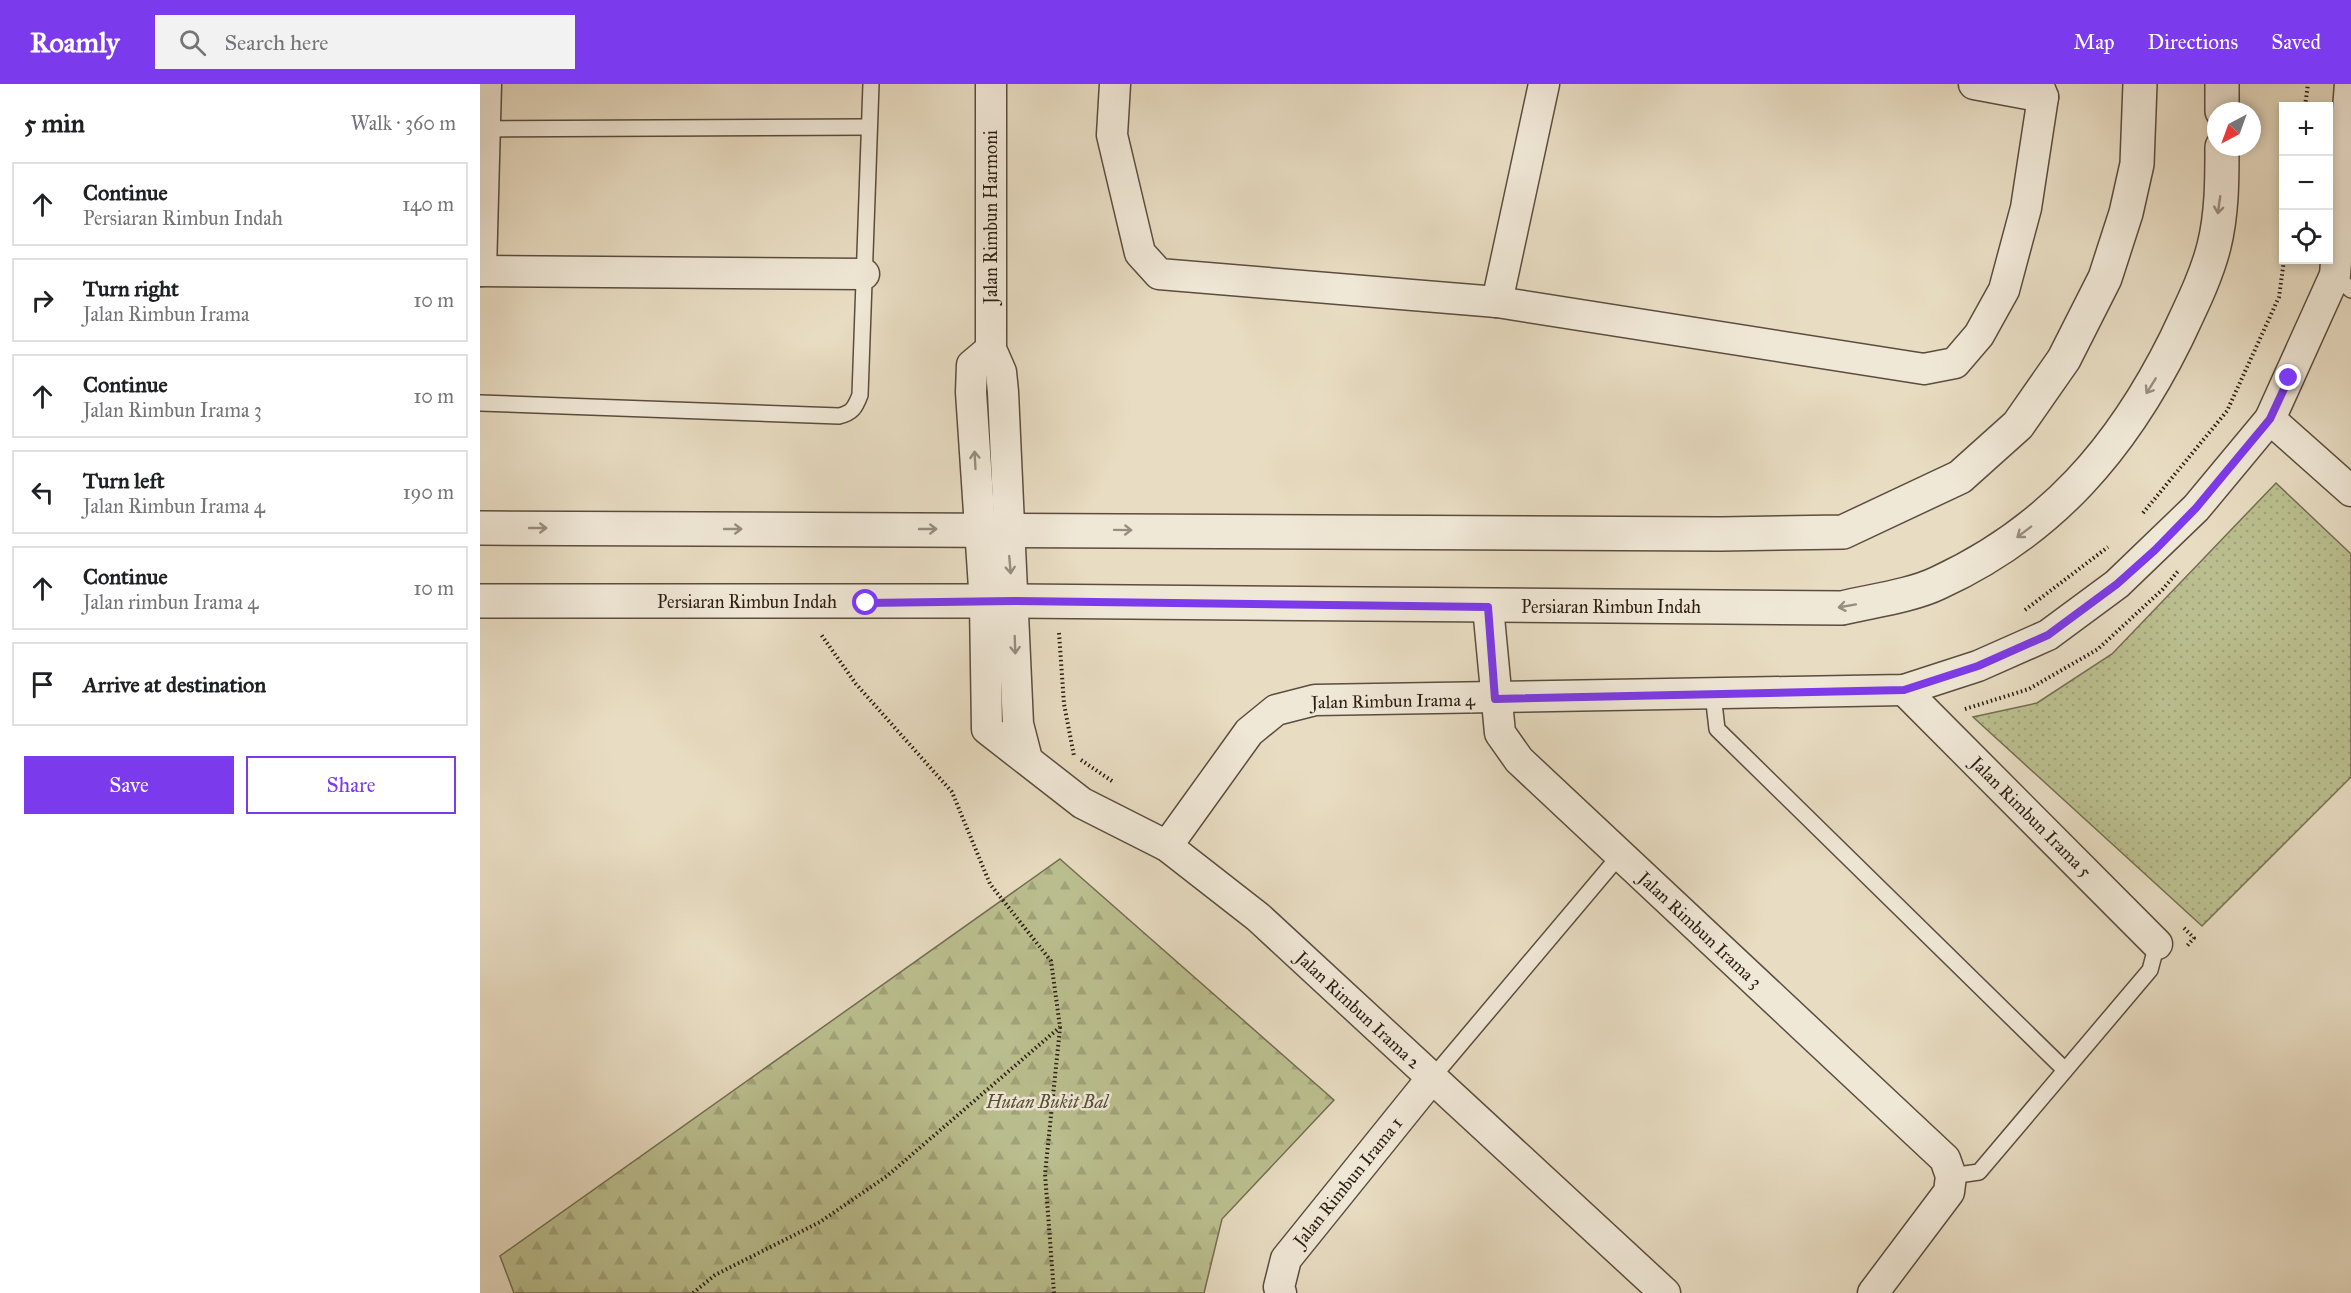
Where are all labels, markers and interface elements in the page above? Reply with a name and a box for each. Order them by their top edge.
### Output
search box [155,15,575,69]
text: Roamly [30,25,119,60]
icon: search [176,26,209,59]
text: Search here [224,29,328,56]
text: Map [2074,29,2115,55]
text: Directions [2148,29,2238,55]
text: Saved [2271,29,2321,55]
north arrow [2207,102,2261,156]
map controls [2279,102,2333,264]
button: + [2279,102,2333,156]
text: 5 min [24,107,85,139]
text: Walk · 360 m [351,111,456,135]
street label: Jalan Rimbun Harmoni [980,130,1003,306]
button: − [2279,156,2333,210]
text: Continue [83,179,168,206]
icon: ahead [26,188,59,221]
text: 140 m [402,192,454,216]
one-way arrow [2214,195,2225,215]
text: Persiaran Rimbun Indah [83,206,283,230]
button: locate [2279,210,2333,264]
text: Turn right [83,275,179,302]
icon: right [26,284,59,317]
text: 10 m [413,288,454,312]
text: Jalan Rimbun Irama [83,302,250,326]
route end [2275,364,2301,390]
text: Continue [83,371,168,398]
one-way arrow [2145,378,2158,395]
icon: ahead [26,380,59,413]
text: 10 m [413,384,454,408]
text: Jalan Rimbun Irama 3 [83,398,262,422]
one-way arrow [969,451,980,471]
text: Turn left [83,467,165,494]
icon: left [26,476,59,509]
text: 190 m [403,480,454,504]
text: Jalan Rimbun Irama 4 [83,494,265,518]
one-way arrow [528,522,548,534]
one-way arrow [723,523,743,535]
one-way arrow [918,523,938,535]
one-way arrow [1113,524,1133,536]
one-way arrow [2017,526,2033,539]
one-way arrow [1005,554,1016,574]
text: Continue [83,563,168,590]
icon: ahead [26,572,59,605]
text: 10 m [413,576,454,600]
route start [852,589,878,615]
text: Jalan rimbun Irama 4 [83,590,258,614]
street label: Persiaran Rimbun Indah [657,591,837,613]
street label: Persiaran Rimbun Indah [1521,596,1701,618]
one-way arrow [1837,601,1857,612]
one-way arrow [1010,635,1021,655]
icon: arrive [26,668,59,701]
text: Arrive at destination [83,671,266,698]
street label: Jalan Rimbun Irama 4 [1309,689,1476,714]
street label: Jalan Rimbun Irama 5 [1964,750,2097,883]
button: Save [24,756,234,814]
button: Share [246,756,456,814]
street label: Jalan Rimbun Irama 3 [1632,866,1766,994]
street label: Jalan Rimbun Irama 2 [1289,945,1425,1074]
park label: Hutan Bukit Bal [985,1091,1110,1113]
street label: Jalan Rimbun Irama 1 [1288,1113,1408,1254]

